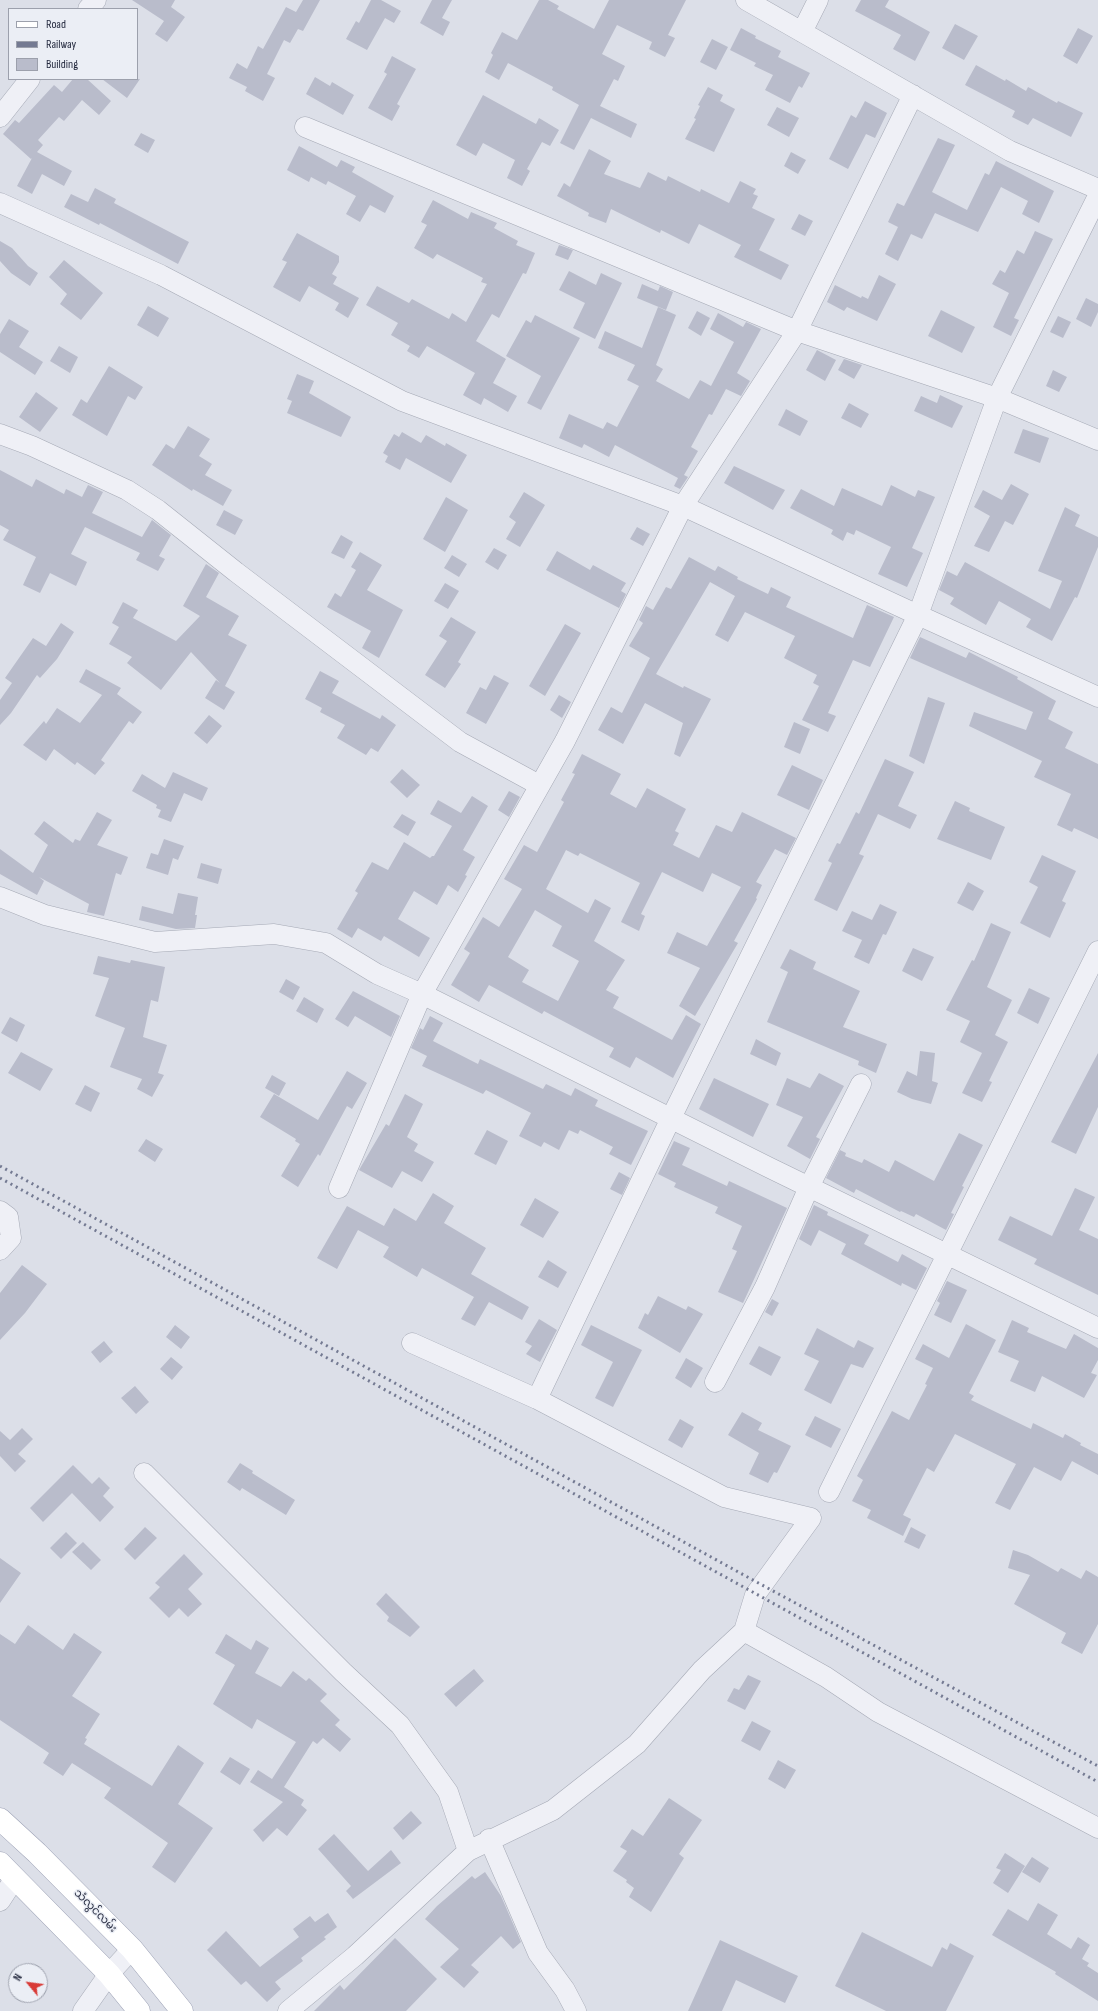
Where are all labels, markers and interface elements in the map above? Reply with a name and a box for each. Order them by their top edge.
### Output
legend [8,8,138,80]
text: Road [46,17,66,32]
text: Railway [46,37,76,52]
text: Building [46,57,78,72]
street label: သံလွင်လမ်း [71,1887,119,1935]
north arrow [8,1963,48,2003]
text: N [11,1972,25,1983]

